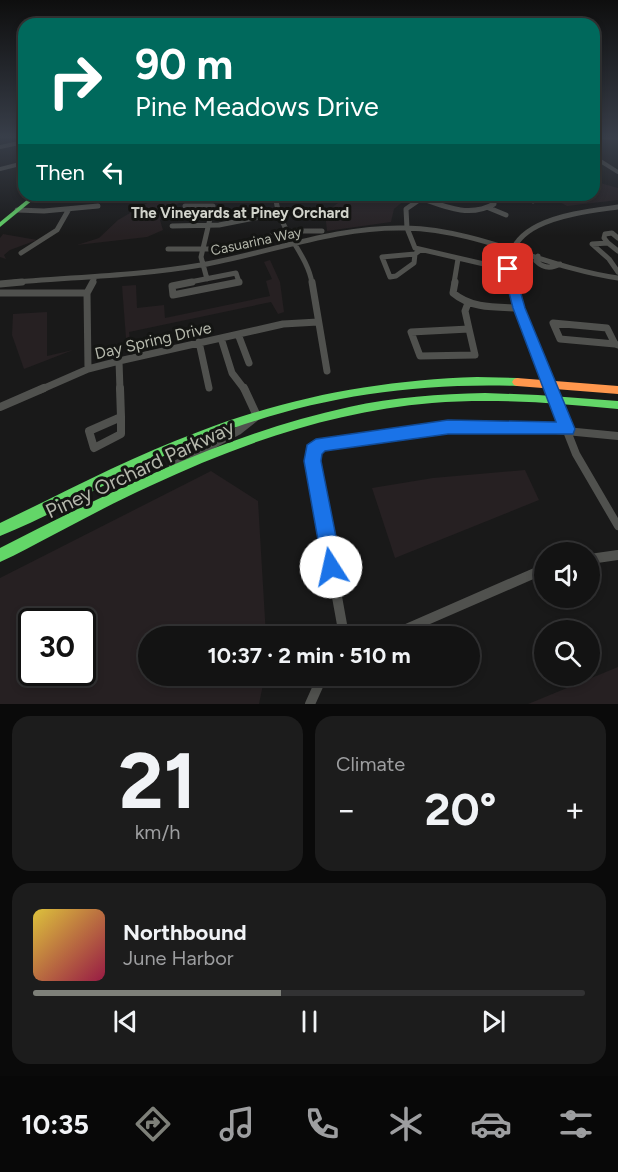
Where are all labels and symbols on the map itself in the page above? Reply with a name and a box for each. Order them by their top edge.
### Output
district label: The Vineyards at Piney Orchard [131,204,349,222]
street label: Casuarina Way [209,223,304,259]
pin [482,243,533,294]
street label: Day Spring Drive [93,318,214,363]
street label: Piney Orchard Parkway [42,415,239,523]
position arrow [299,535,363,599]
speed limit sign: 30 [18,608,96,686]

